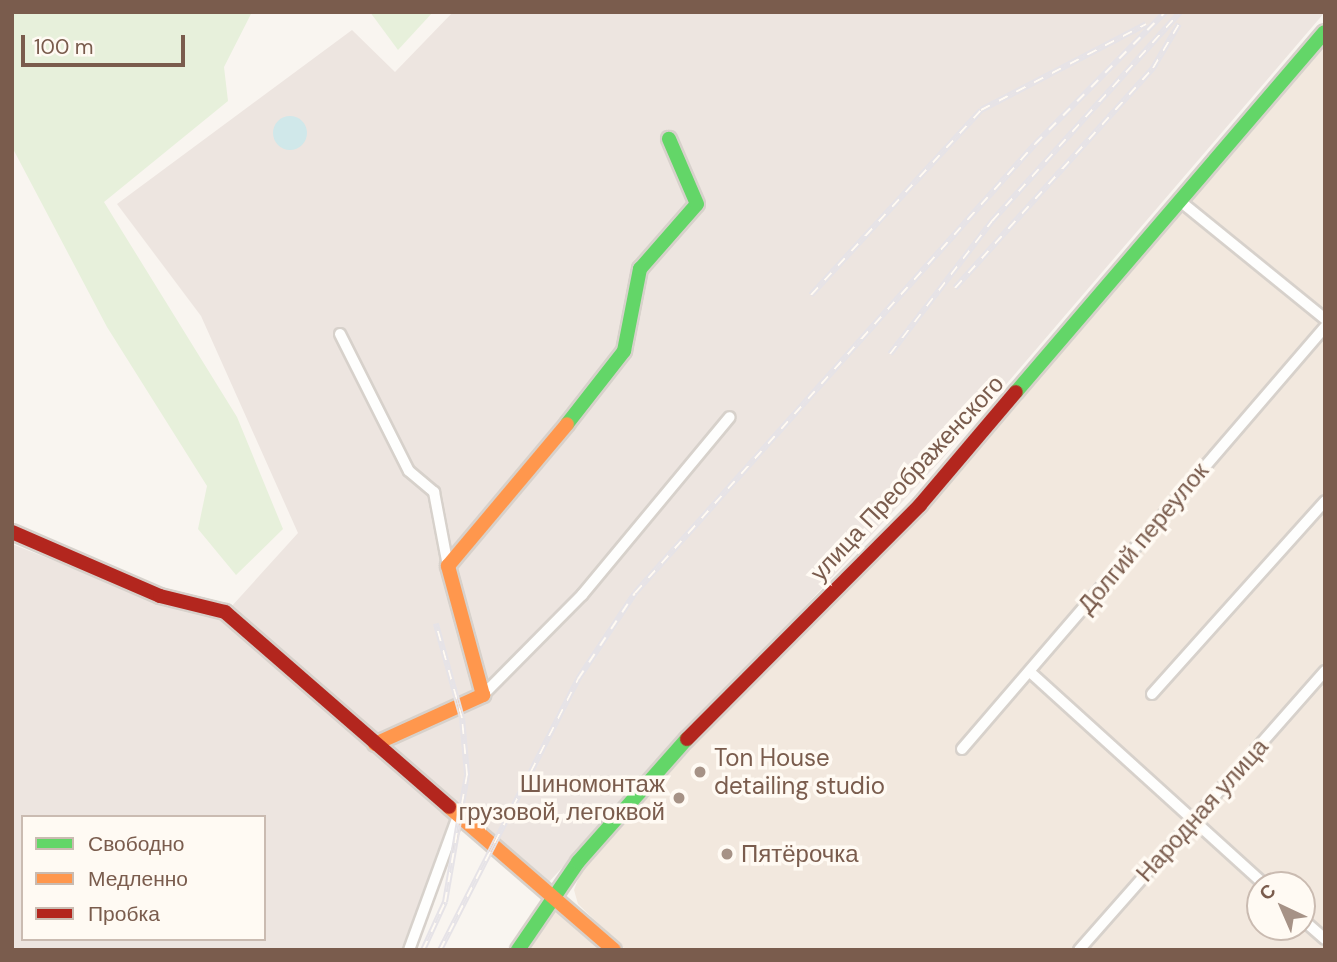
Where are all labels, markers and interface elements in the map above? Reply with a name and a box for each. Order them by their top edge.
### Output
scale bar [24,21,189,65]
text: 100 m [34,33,94,61]
street label: улица Преображенского [804,369,1010,587]
street label: Долгий переулок [1072,457,1214,619]
street label: Народная улица [1130,732,1274,888]
place label: Ton House detailing studio [714,744,885,800]
marker: Ton House detailing studio [692,764,708,780]
place label: Шиномонтаж грузовой, легоквой [458,770,665,826]
marker: Шиномонтаж грузовой, легоквой [671,790,687,806]
legend [21,815,266,941]
text: Свободно [88,830,185,858]
place label: Пятёрочка [741,840,859,868]
marker: Пятёрочка [719,846,735,862]
text: Медленно [88,865,188,893]
north arrow [1246,871,1316,941]
text: С [1254,878,1281,906]
text: Пробка [88,900,160,928]

